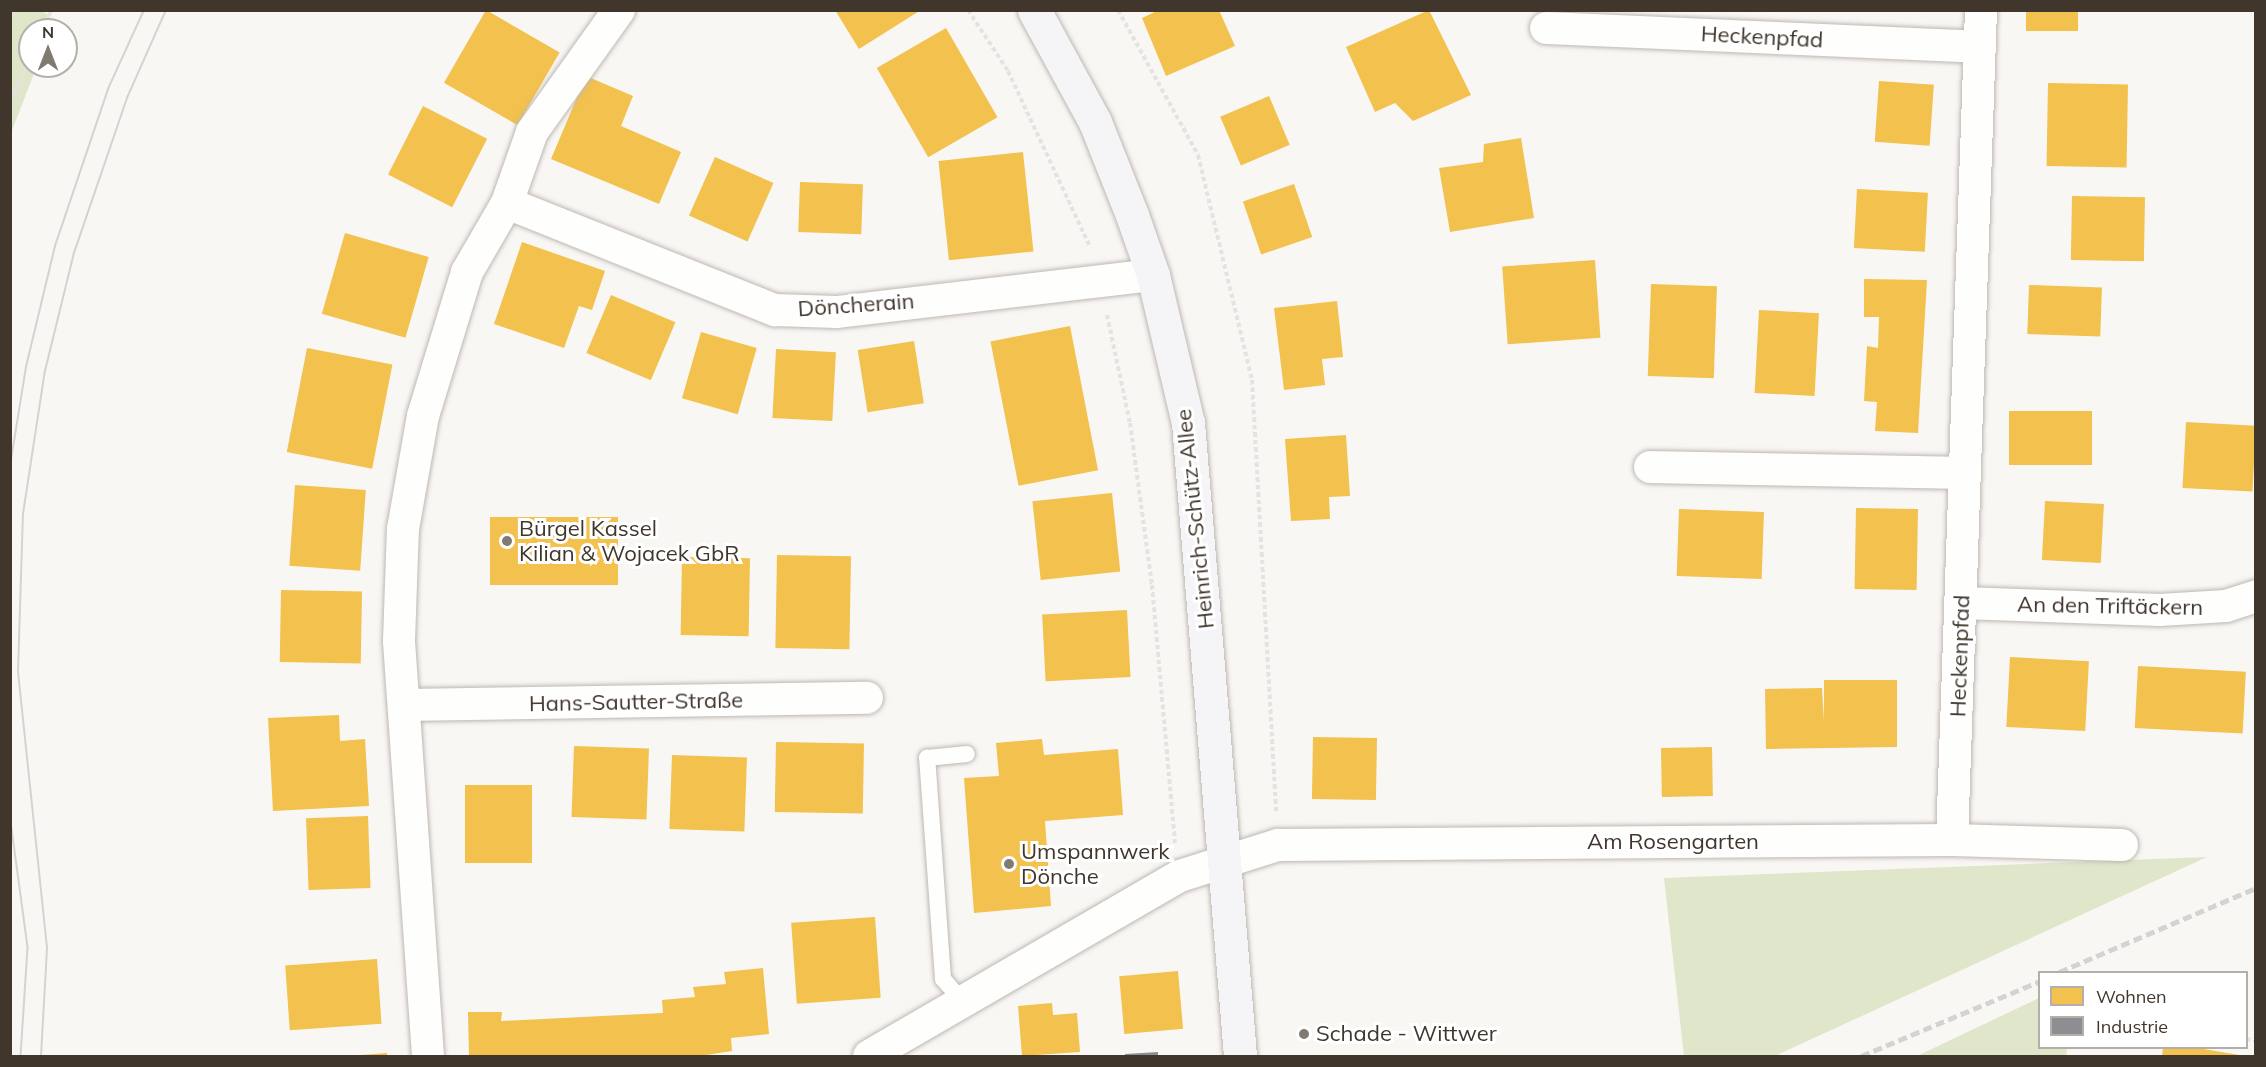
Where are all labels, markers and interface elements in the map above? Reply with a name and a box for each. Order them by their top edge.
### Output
north arrow [18,18,78,78]
street label: Heckenpfad [1700,21,1824,53]
text: N [42,22,54,42]
street label: Döncherain [797,288,915,322]
street label: Heinrich-Schütz-Allee [1170,408,1220,630]
place label: Bürgel Kassel Kilian & Wojacek GbR [519,515,739,566]
marker: Bürgel Kassel Kilian & Wojacek GbR [500,534,514,548]
street label: An den Triftäckern [2017,591,2203,621]
street label: Heckenpfad [1945,594,1975,718]
street label: Hans-Sautter-Straße [529,687,743,717]
street label: Am Rosengarten [1587,829,1759,855]
place label: Umspannwerk Dönche [1021,838,1170,890]
marker: Umspannwerk Dönche [1002,857,1016,871]
legend [2038,971,2248,1049]
text: Wohnen [2096,985,2167,1008]
text: Industrie [2096,1015,2168,1038]
place label: Schade - Wittwer [1316,1021,1497,1047]
marker: Schade - Wittwer [1297,1027,1311,1041]

